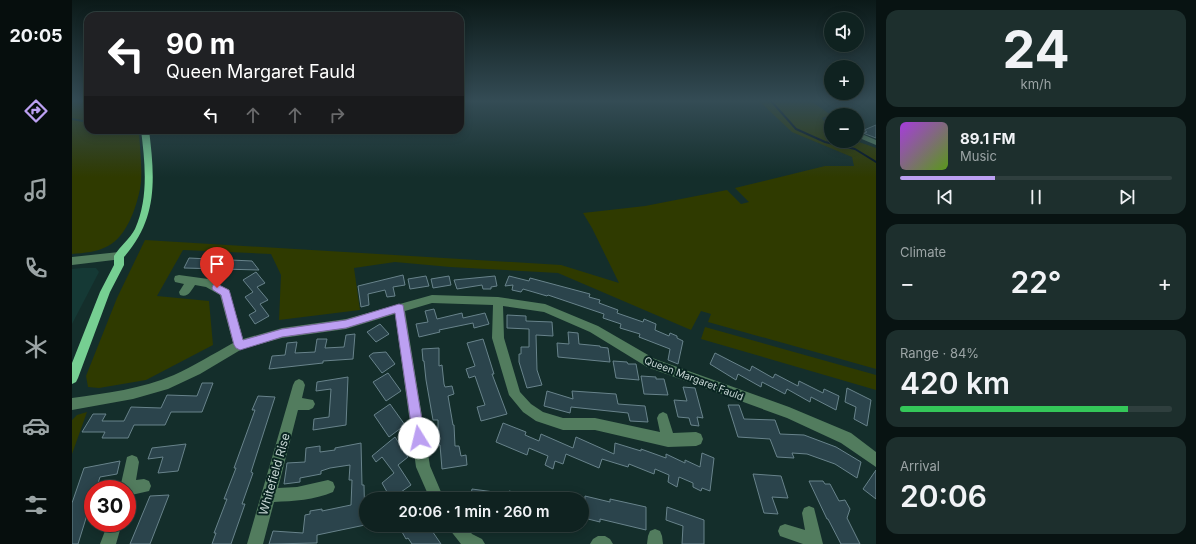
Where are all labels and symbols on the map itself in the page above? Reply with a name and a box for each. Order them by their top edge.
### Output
pin [200,247,234,288]
street label: Queen Margaret Fauld [643,354,745,402]
position arrow [398,417,440,459]
street label: Whitefield Rise [255,431,293,517]
speed limit sign: 30 [84,480,136,532]

